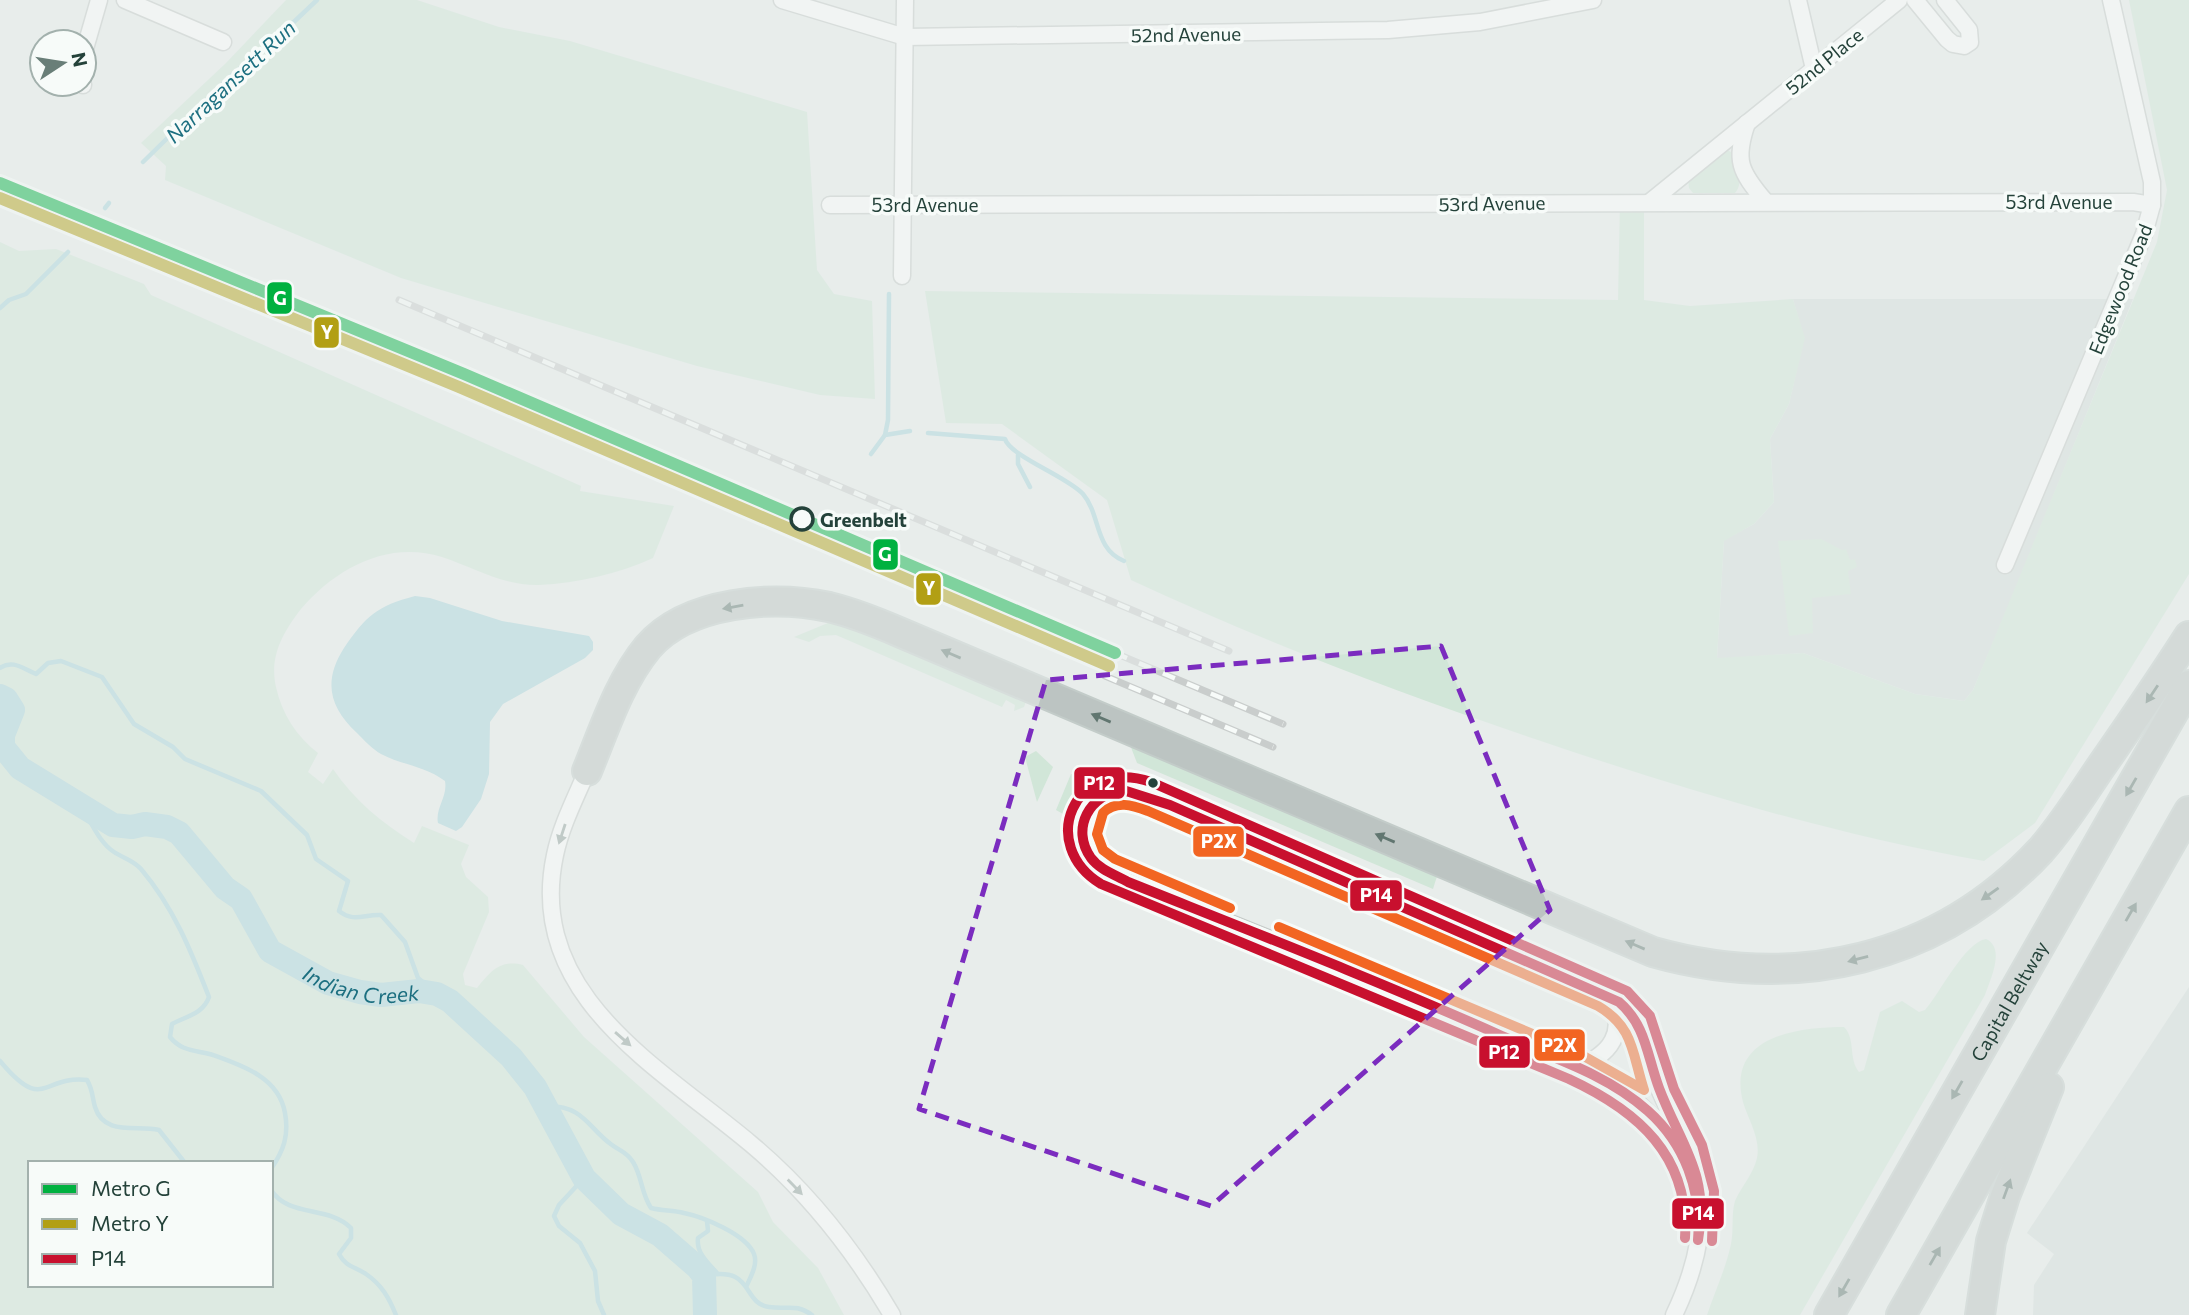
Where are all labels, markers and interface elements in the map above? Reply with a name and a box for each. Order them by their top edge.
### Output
water label: Narragansett Run [160,15,300,147]
street label: 52nd Avenue [1131,22,1241,46]
street label: 52nd Place [1781,23,1867,99]
north arrow [28,28,98,98]
text: N [67,50,93,69]
street label: 53rd Avenue [2006,190,2112,213]
street label: 53rd Avenue [1438,191,1546,215]
street label: 53rd Avenue [872,193,978,216]
street label: Edgewood Road [2083,220,2157,358]
line badge: G [266,281,293,315]
text: G [273,286,287,309]
line badge: Y [313,316,340,349]
text: Y [321,320,334,343]
marker: Greenbelt [790,507,814,531]
place label: Greenbelt [820,508,907,531]
line badge: G [872,538,899,571]
text: G [878,542,892,565]
line badge: Y [915,572,942,606]
text: Y [923,576,936,599]
one-way arrow [722,602,744,613]
one-way arrow [941,648,962,659]
one-way arrow [2145,684,2158,703]
one-way arrow [1091,712,1112,723]
line badge: P12 [1073,766,1126,800]
text: P12 [1083,771,1115,794]
unlabelled marker [1146,776,1160,790]
one-way arrow [2124,778,2137,797]
one-way arrow [556,824,566,845]
line badge: P2X [1192,825,1245,858]
text: P2X [1201,829,1237,852]
one-way arrow [1375,832,1396,843]
line badge: P14 [1349,879,1403,912]
text: P14 [1360,883,1393,906]
one-way arrow [1981,887,1999,901]
one-way arrow [2125,902,2137,922]
street label: Capital Beltway [1965,936,2052,1065]
one-way arrow [1625,939,1646,950]
one-way arrow [1847,954,1869,965]
water label: Indian Creek [299,960,421,1008]
line badge: P2X [1533,1028,1586,1062]
one-way arrow [614,1031,631,1046]
text: P2X [1541,1033,1577,1056]
line badge: P12 [1478,1035,1531,1069]
text: P12 [1488,1040,1520,1063]
one-way arrow [1951,1081,1963,1100]
legend [28,1161,273,1287]
text: Metro G [91,1175,171,1200]
one-way arrow [787,1178,803,1195]
one-way arrow [2002,1179,2013,1200]
line badge: P14 [1671,1197,1725,1230]
text: P14 [1682,1201,1715,1224]
text: Metro Y [91,1210,169,1235]
text: P14 [91,1245,126,1270]
one-way arrow [1929,1246,1941,1265]
one-way arrow [1838,1278,1851,1297]

